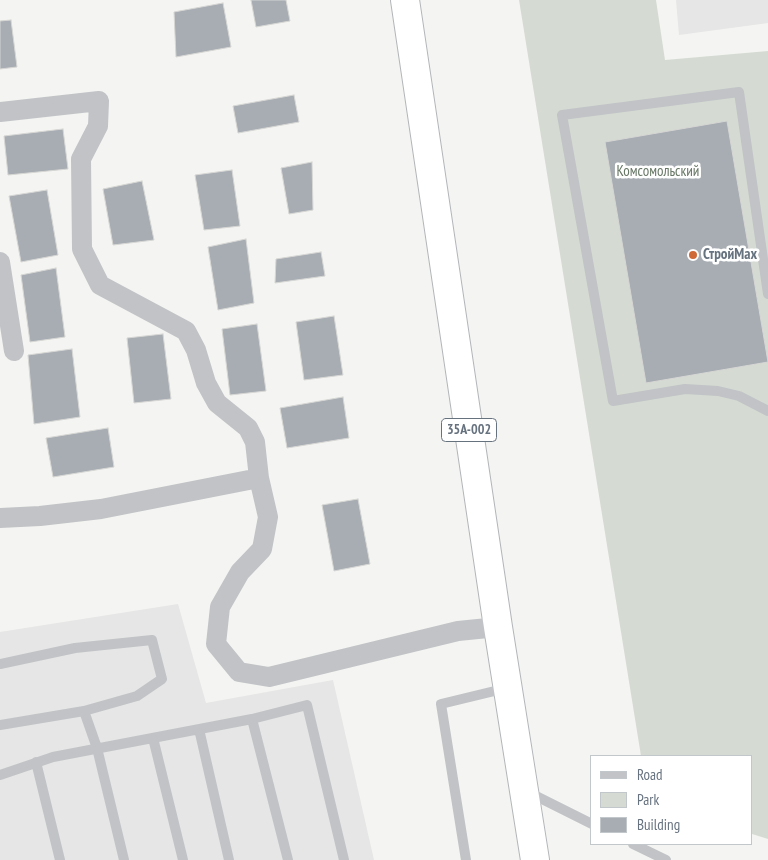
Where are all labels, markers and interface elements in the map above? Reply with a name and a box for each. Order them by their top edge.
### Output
park label: Комсомольский [617,163,699,181]
place label: СтройMax [703,246,757,264]
marker: СтройMax [687,249,699,261]
road number: 35А-002 [442,418,496,442]
legend [590,755,753,845]
text: Road [637,765,663,784]
text: Park [637,790,659,809]
text: Building [637,815,680,834]

